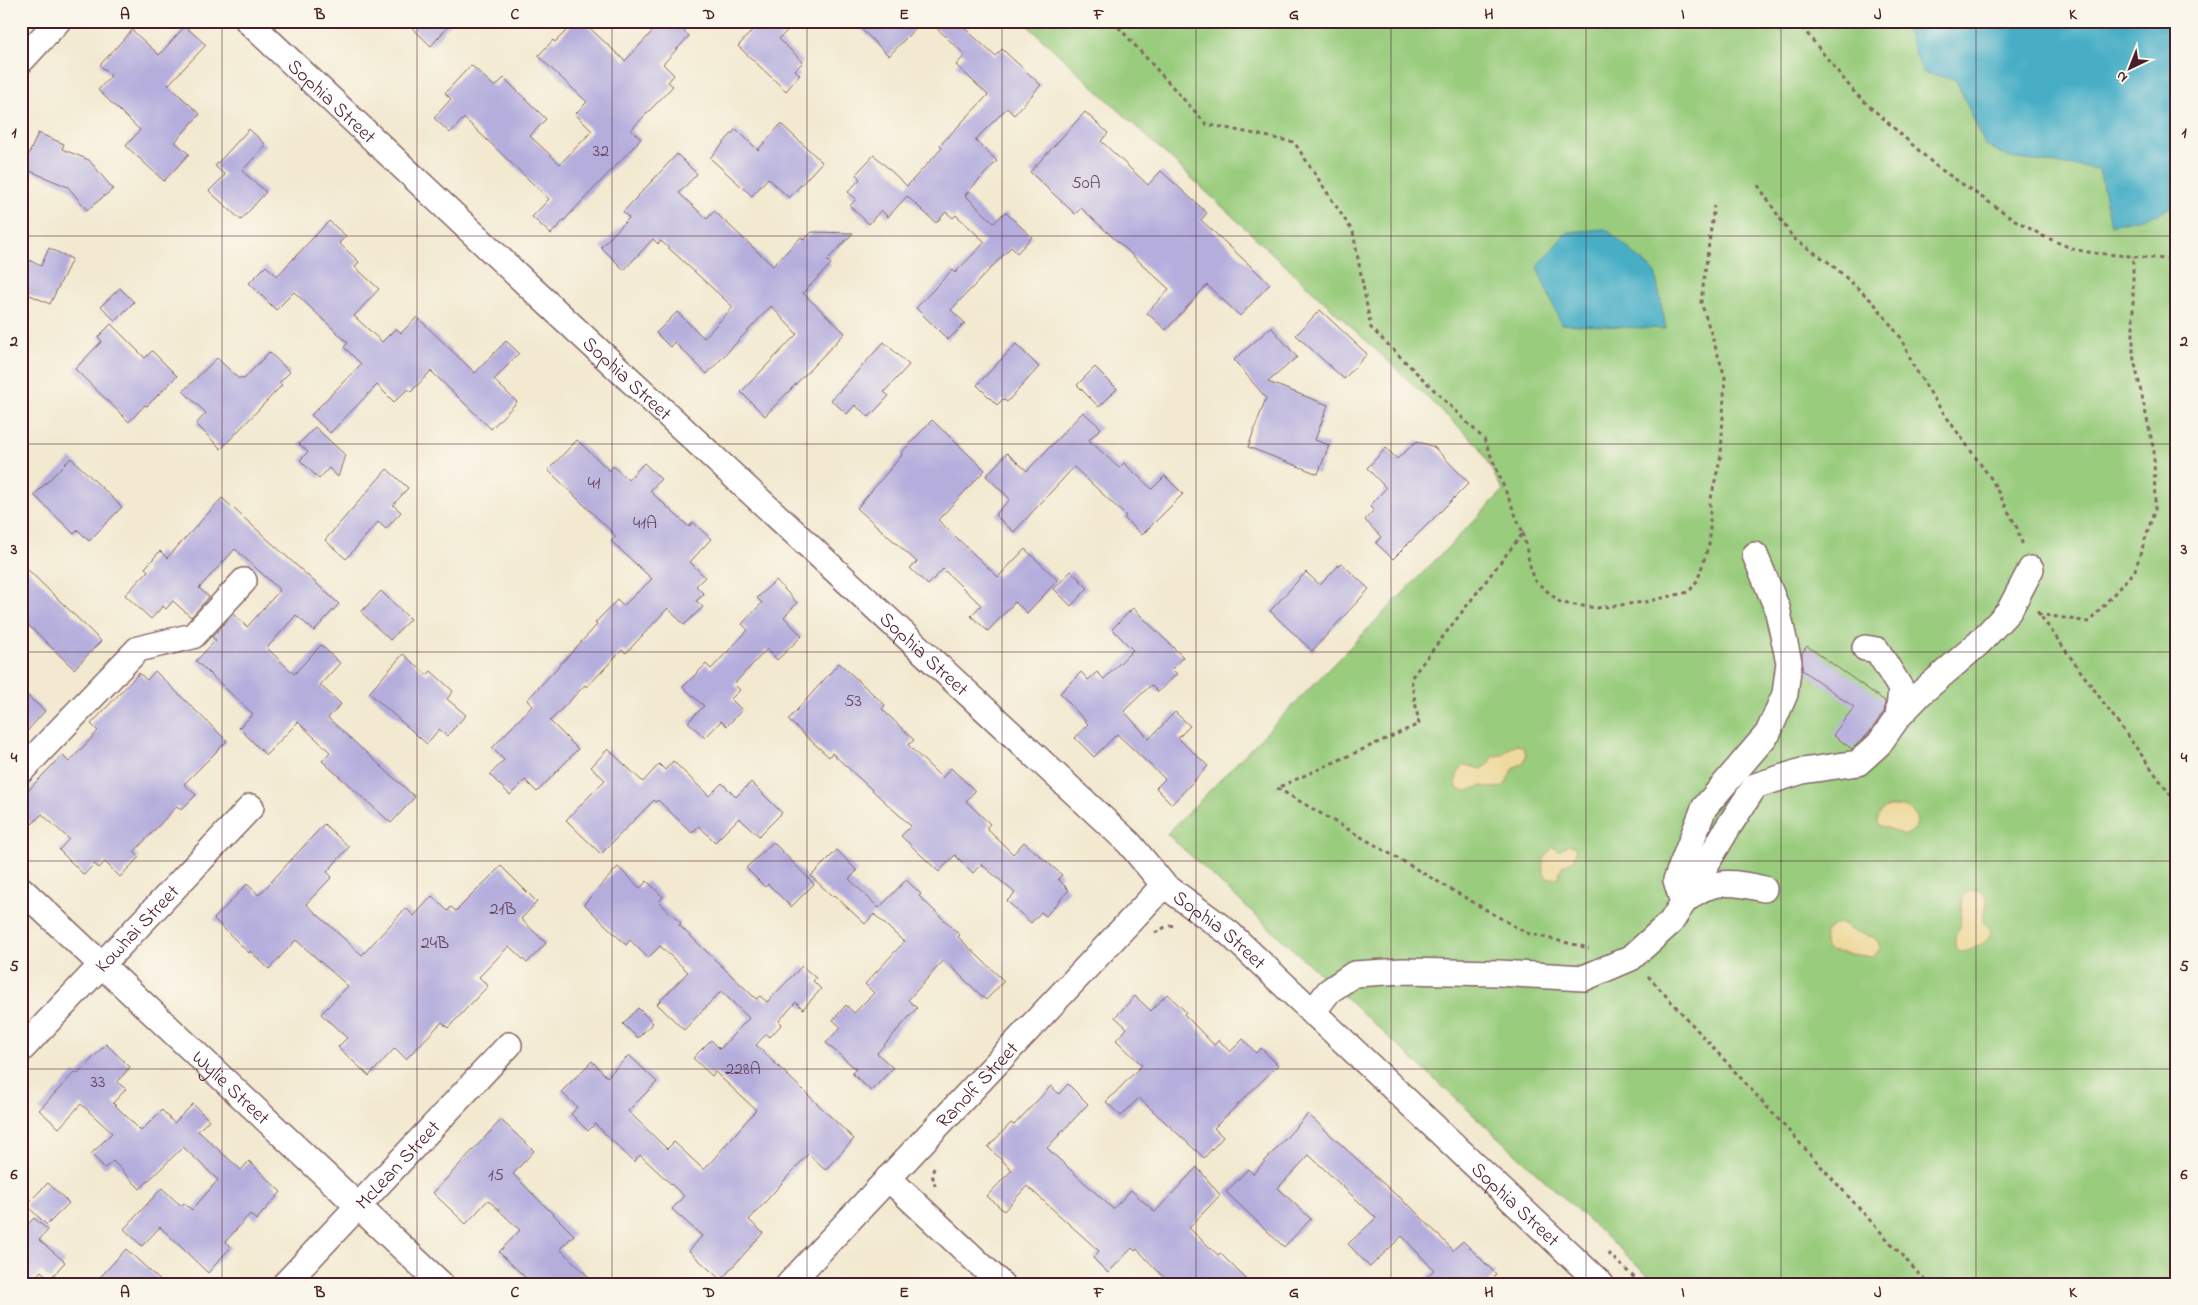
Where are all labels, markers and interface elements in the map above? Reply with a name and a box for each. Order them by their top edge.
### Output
text: A [120,3,130,27]
text: B [314,3,326,27]
text: C [511,3,520,27]
text: D [702,3,715,27]
text: E [899,3,909,27]
text: F [1093,3,1105,27]
text: G [1289,3,1299,27]
text: H [1484,3,1494,27]
text: I [1681,3,1685,27]
text: J [1874,3,1882,27]
text: K [2069,3,2078,27]
north arrow [2106,42,2156,92]
street label: Sophia Street [280,53,382,152]
text: N [2112,66,2133,87]
text: 1 [11,121,17,145]
text: 1 [2181,121,2187,145]
house number: 32 [593,139,609,165]
house number: 50A [1071,171,1101,197]
text: 2 [9,330,18,354]
text: 2 [2179,330,2188,354]
street label: Sophia Street [575,331,677,429]
house number: 41 [587,471,601,497]
house number: 41A [633,511,657,537]
text: 3 [10,538,18,562]
text: 3 [2180,538,2188,562]
street label: Sophia Street [872,606,974,704]
house number: 53 [844,689,862,715]
text: 4 [10,746,18,770]
text: 4 [2180,746,2188,770]
street label: Kowhai Street [89,879,188,980]
street label: Sophia Street [1166,884,1272,978]
house number: 21B [490,897,516,923]
house number: 24B [421,931,449,957]
text: 5 [9,955,19,979]
text: 5 [2179,955,2189,979]
street label: Ranolf Street [930,1036,1027,1136]
street label: Wylie Street [184,1045,276,1133]
house number: 228A [725,1057,761,1083]
house number: 33 [91,1070,105,1096]
street label: McLean Street [350,1115,449,1217]
street label: Sophia Street [1463,1156,1565,1255]
text: 6 [9,1163,18,1187]
house number: 15 [488,1163,504,1189]
text: 6 [2179,1163,2188,1187]
text: A [120,1281,130,1305]
text: B [314,1281,326,1305]
text: C [511,1281,520,1305]
text: D [702,1281,715,1305]
text: E [899,1281,909,1305]
text: F [1093,1281,1105,1305]
text: G [1289,1281,1299,1305]
text: H [1484,1281,1494,1305]
text: I [1681,1281,1685,1305]
text: J [1874,1281,1882,1305]
text: K [2069,1281,2078,1305]

